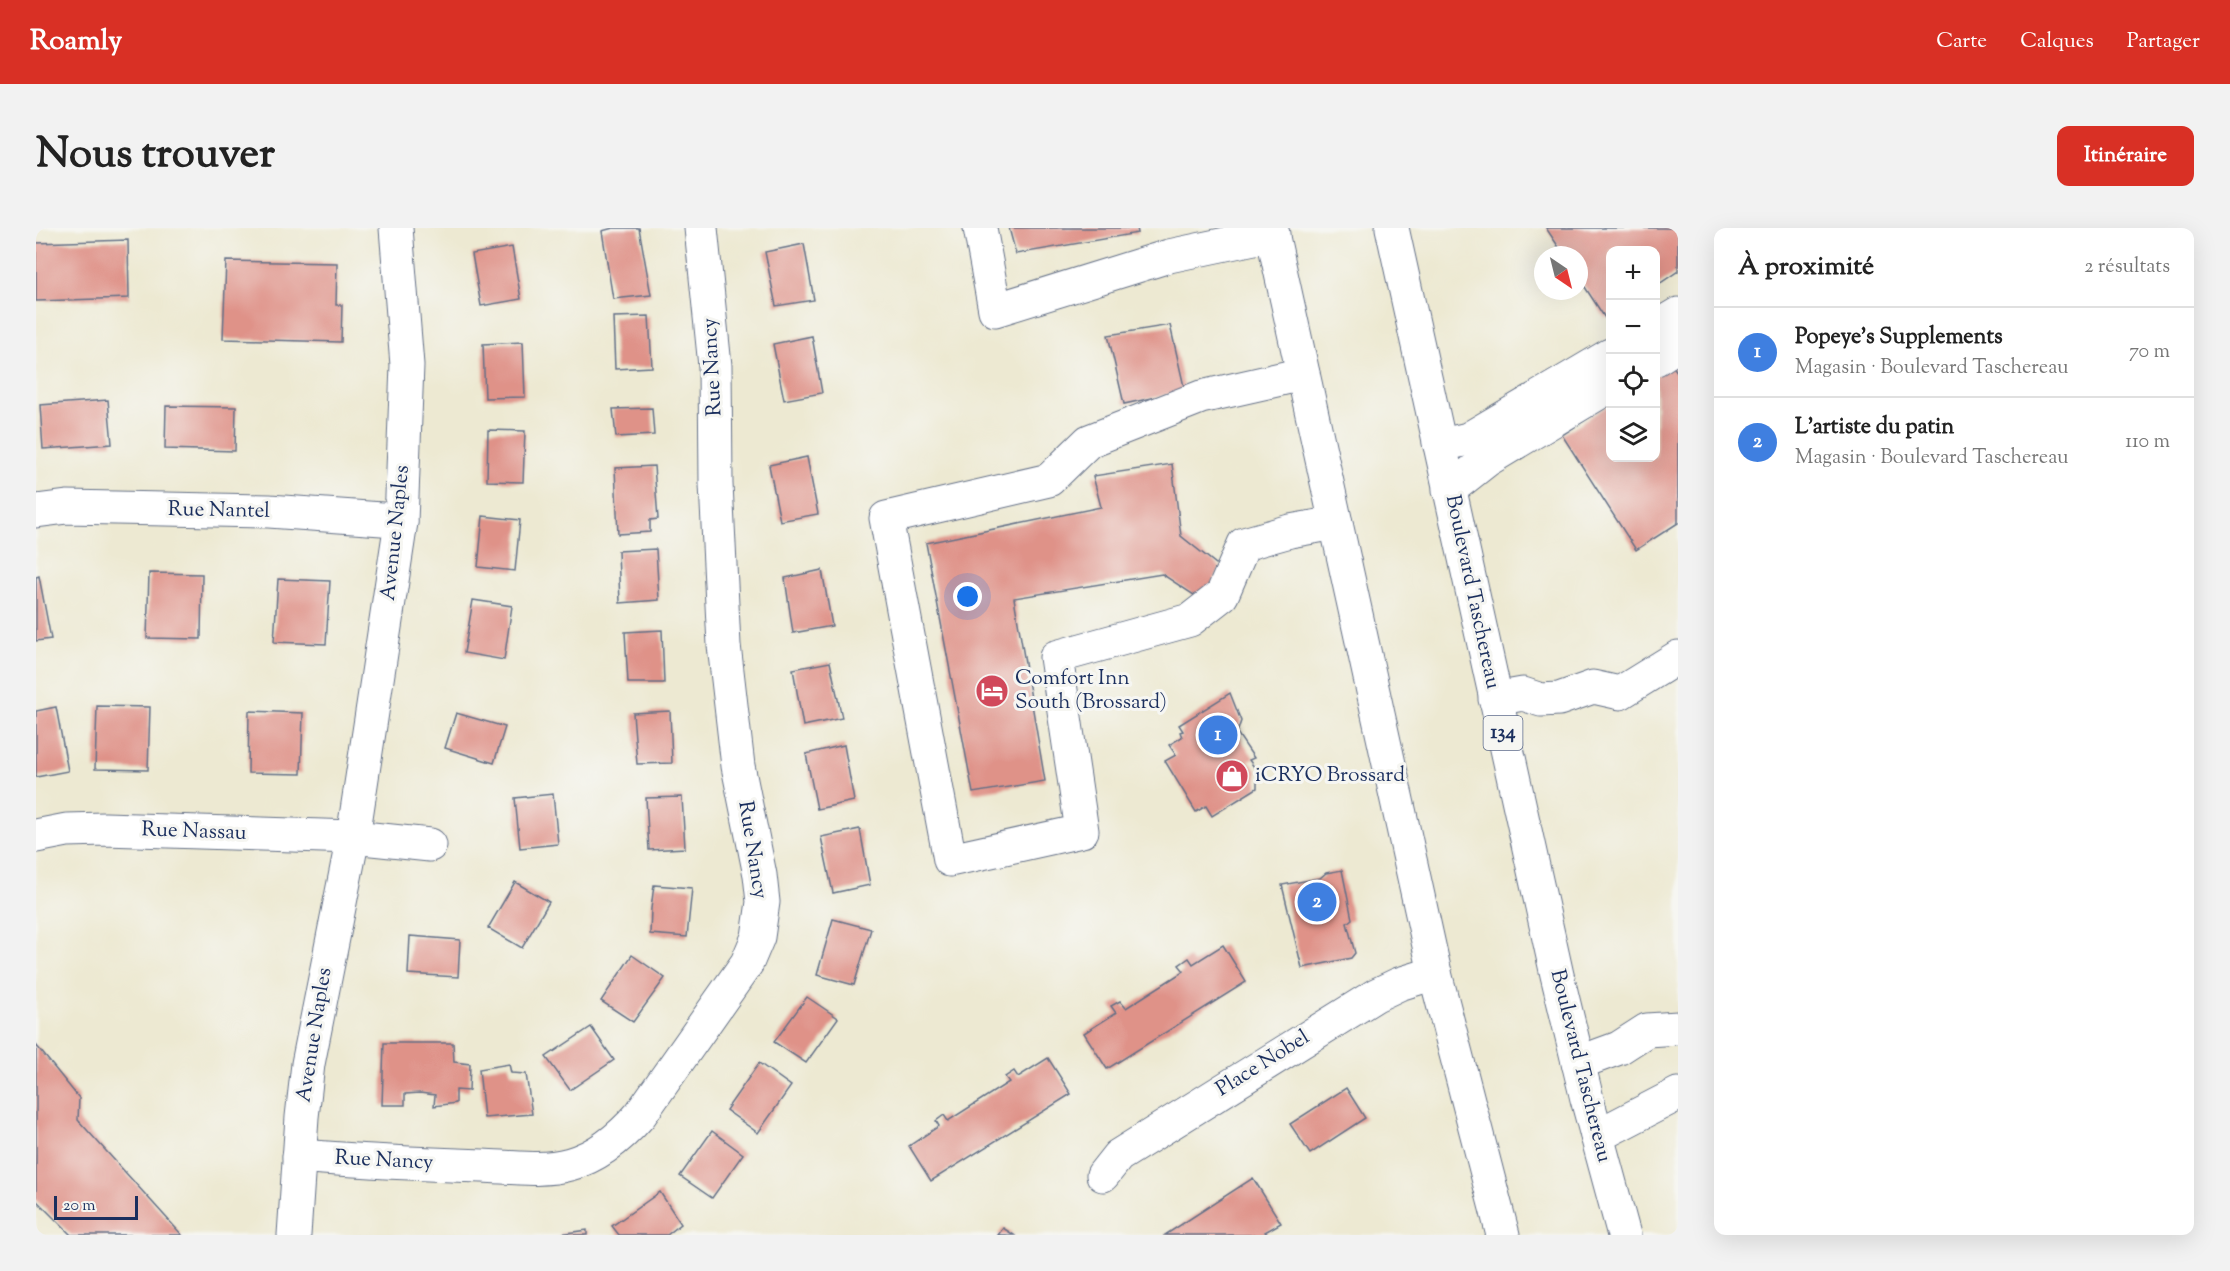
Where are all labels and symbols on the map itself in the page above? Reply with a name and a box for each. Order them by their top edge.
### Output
north arrow [1534,246,1588,300]
street label: Rue Nancy [695,316,731,417]
street label: Avenue Naples [374,464,418,602]
street label: Boulevard Taschereau [1437,492,1507,692]
street label: Rue Nantel [168,495,270,527]
your location [953,582,982,611]
place label: Comfort Inn South (Brossard) [1015,664,1167,718]
hotel icon: Comfort Inn South (Brossard) [974,673,1010,709]
pin: 1 [1198,712,1238,758]
road number: 134 [1484,716,1522,750]
shop icon: iCRYO Brossard [1214,758,1250,794]
place label: iCRYO Brossard [1255,761,1405,791]
street label: Rue Nancy [729,799,775,902]
street label: Rue Nassau [141,815,247,849]
pin: 2 [1298,880,1336,924]
street label: Avenue Naples [290,965,340,1105]
street label: Boulevard Taschereau [1542,966,1618,1166]
street label: Place Nobel [1210,1023,1316,1105]
street label: Rue Nancy [334,1143,435,1179]
scale bar [54,1193,138,1220]

